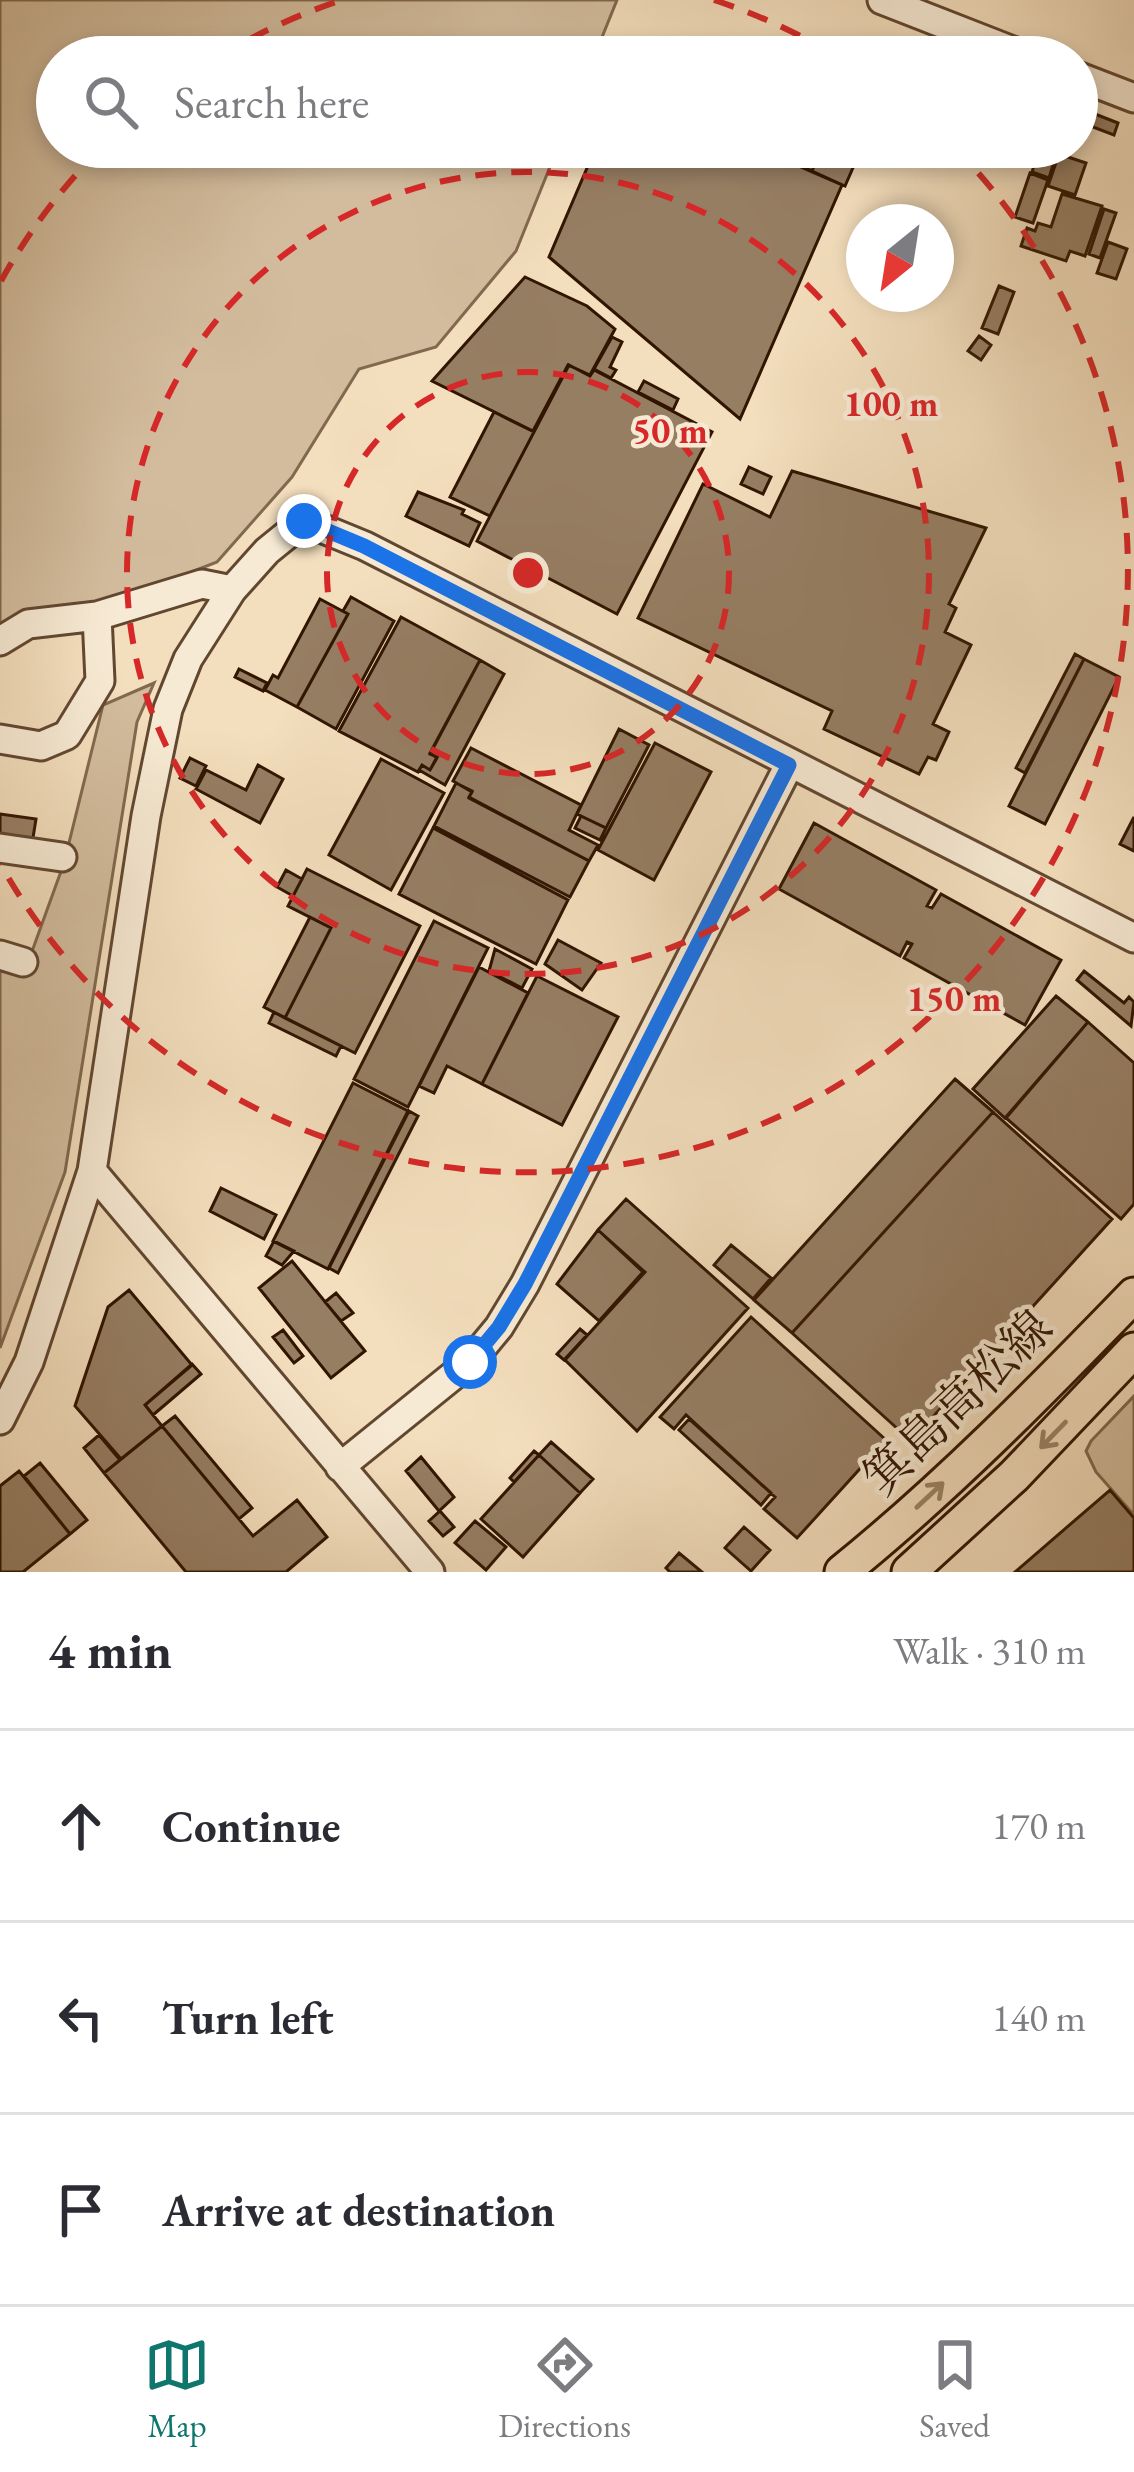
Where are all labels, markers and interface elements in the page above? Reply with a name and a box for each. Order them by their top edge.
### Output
search box [36,36,1098,168]
icon: search [78,69,144,135]
text: Search here [174,73,369,131]
north arrow [846,204,954,312]
text: 100 m [844,380,938,427]
text: 50 m [632,407,708,454]
route end [277,494,331,548]
centre of rings [507,552,549,594]
text: 150 m [907,975,1001,1022]
street label: 箕島高松線 [849,1296,1065,1508]
route start [443,1335,497,1389]
one-way arrow [1040,1420,1068,1449]
one-way arrow [914,1481,944,1510]
text: 4 min [48,1617,172,1683]
text: Walk · 310 m [893,1625,1086,1676]
icon: ahead [48,1793,114,1859]
text: Continue [162,1797,340,1855]
text: 170 m [992,1800,1086,1851]
icon: left [48,1985,114,2051]
text: Turn left [162,1989,334,2047]
text: 140 m [992,1992,1086,2043]
icon: arrive [48,2177,114,2243]
text: Arrive at destination [162,2181,555,2239]
tab: Map [144,2332,210,2447]
tab: Directions [498,2332,631,2447]
tab: Saved [919,2332,990,2447]

